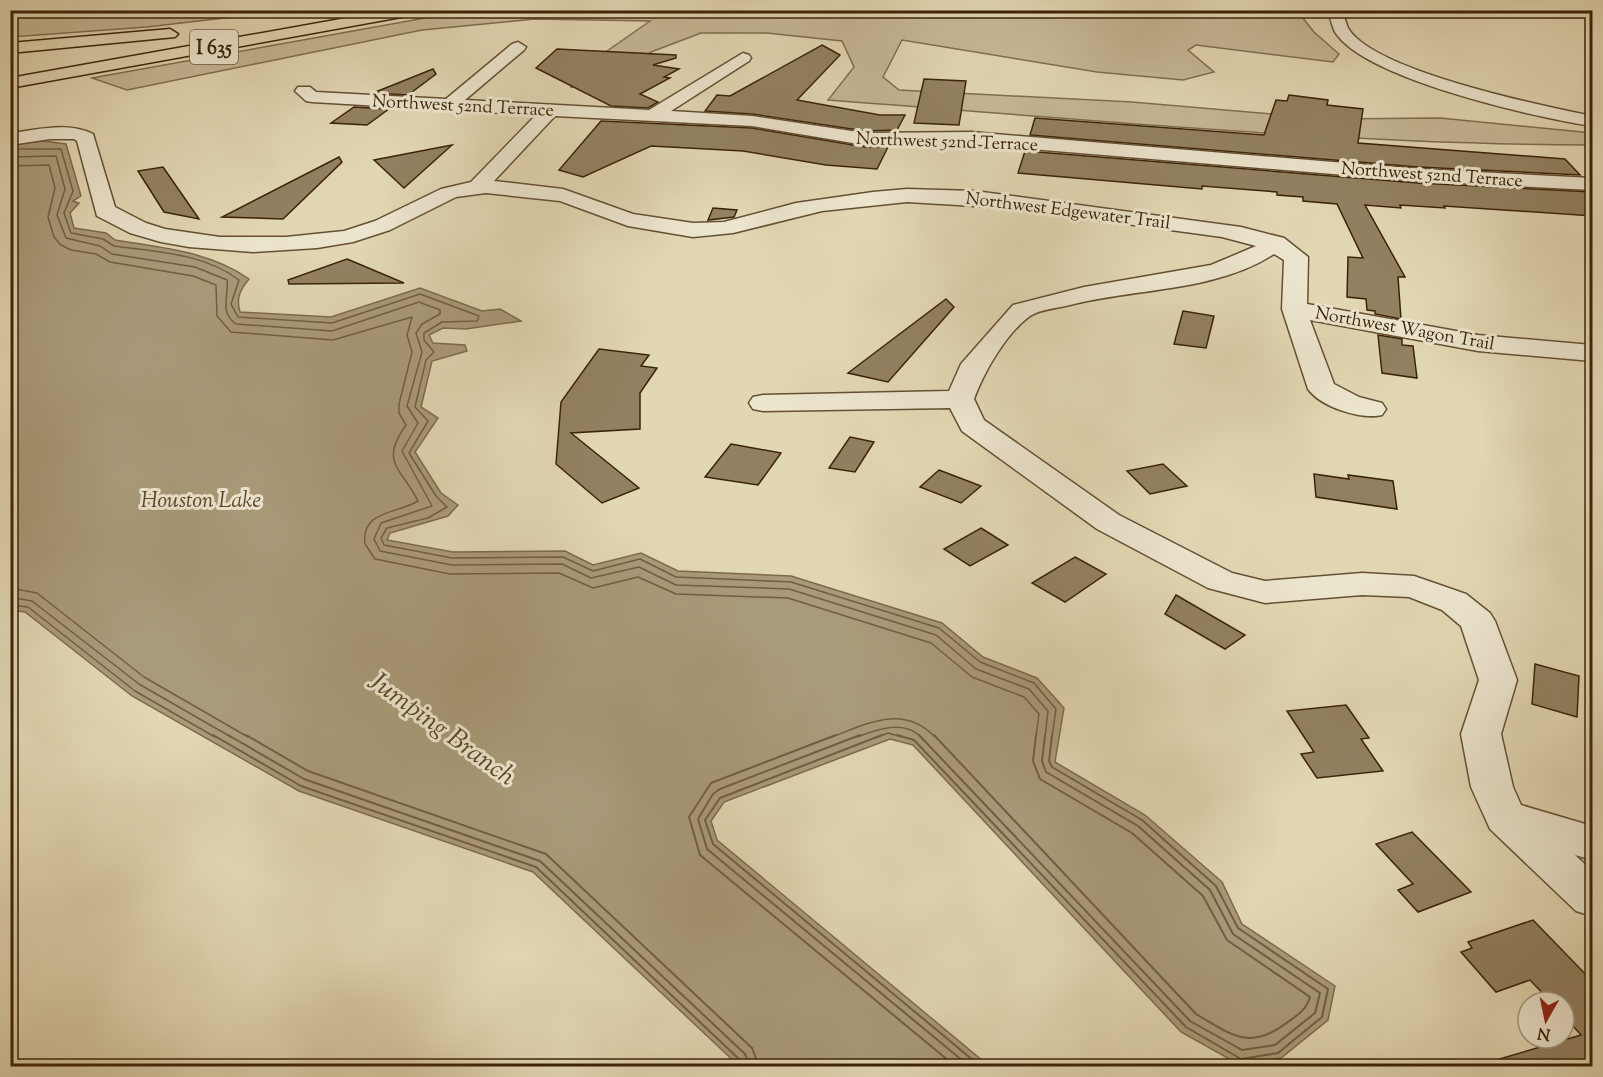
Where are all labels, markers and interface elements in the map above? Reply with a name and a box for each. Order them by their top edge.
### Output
road number: I 635 [190,30,238,64]
street label: Northwest 52nd Terrace [371,89,555,125]
street label: Northwest 52nd Terrace [855,127,1038,159]
street label: Northwest 52nd Terrace [1340,157,1524,195]
street label: Northwest Edgewater Trail [964,187,1172,237]
street label: Northwest Wagon Trail [1313,301,1496,359]
water label: Houston Lake [141,486,261,518]
water label: Jumping Branch [359,663,523,797]
north arrow [1516,990,1576,1050]
text: N [1536,1020,1552,1045]

